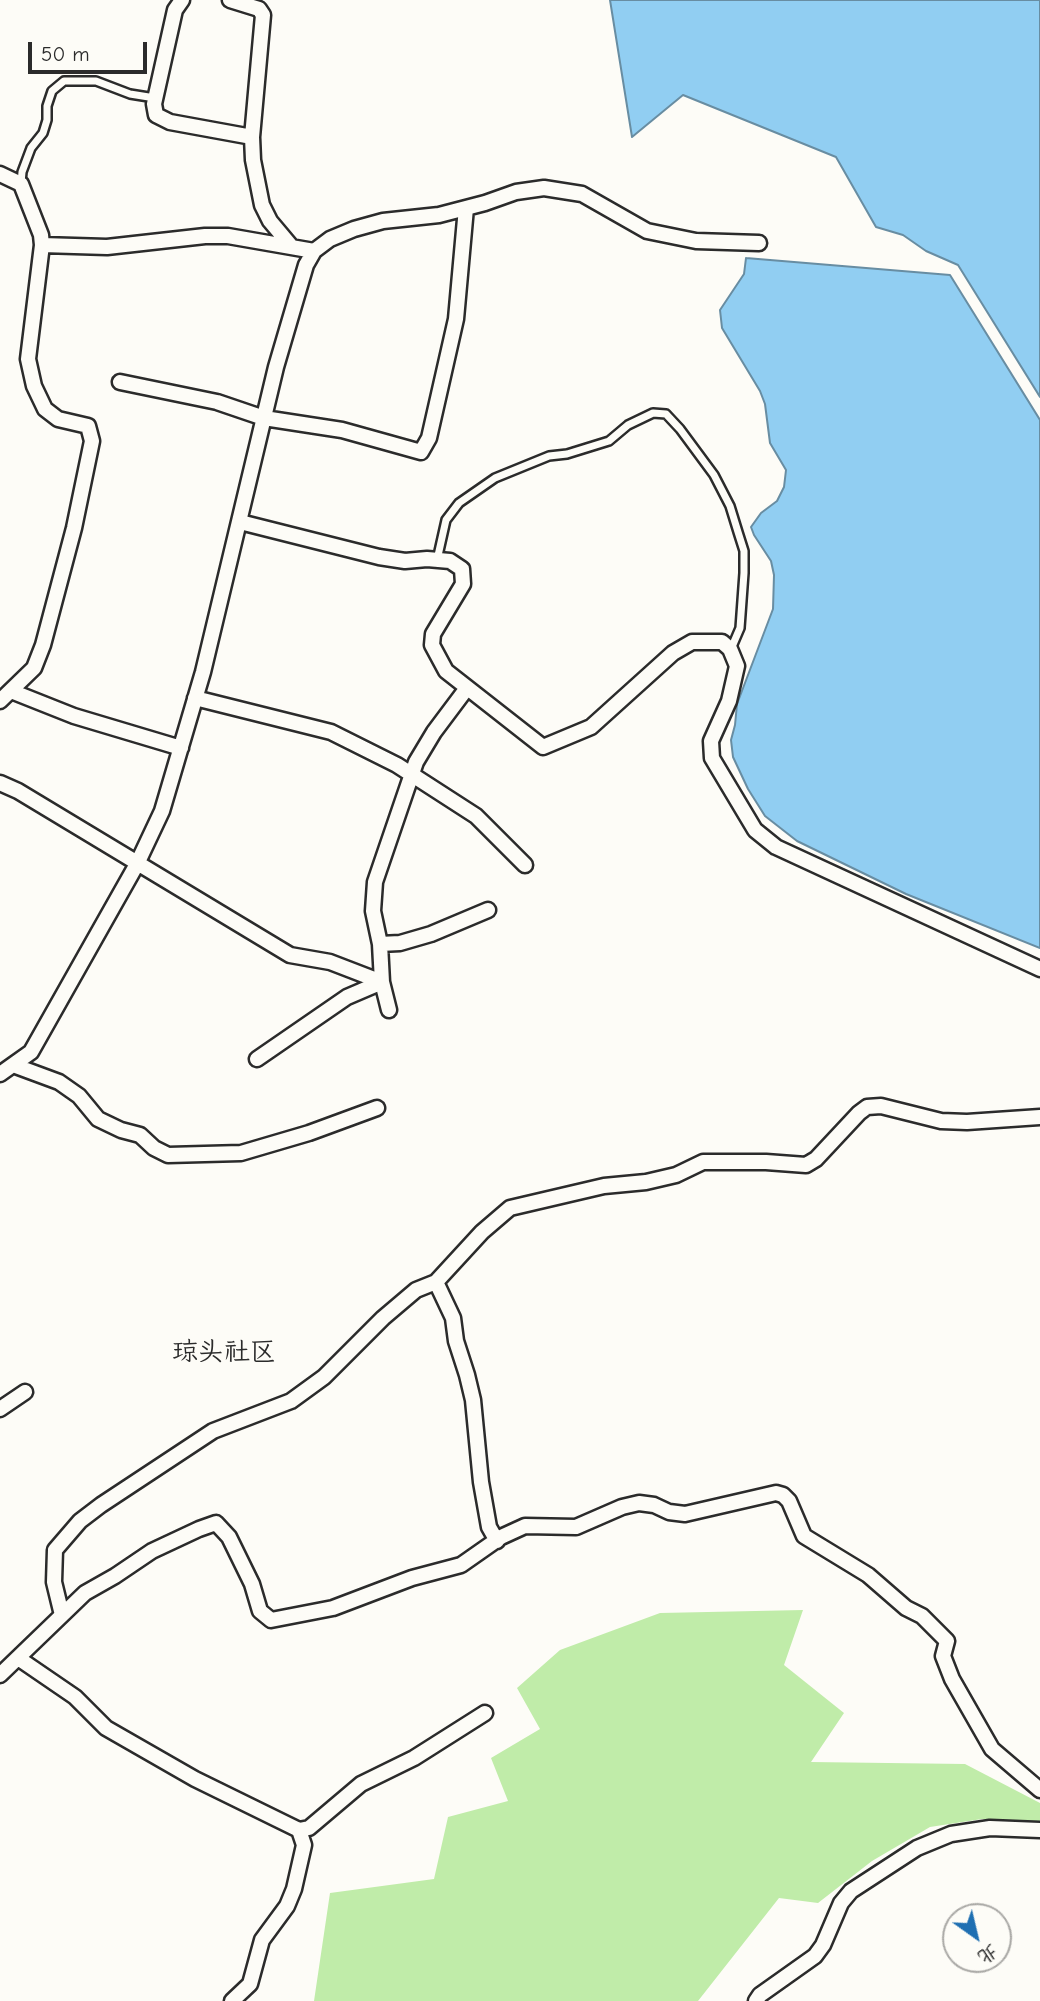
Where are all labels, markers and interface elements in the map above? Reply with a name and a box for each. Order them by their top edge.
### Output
scale bar [32,28,150,72]
text: 50 m [41,42,90,66]
district label: 琼头社区 [172,1337,276,1369]
north arrow [942,1903,1012,1973]
text: 北 [974,1939,1002,1968]

